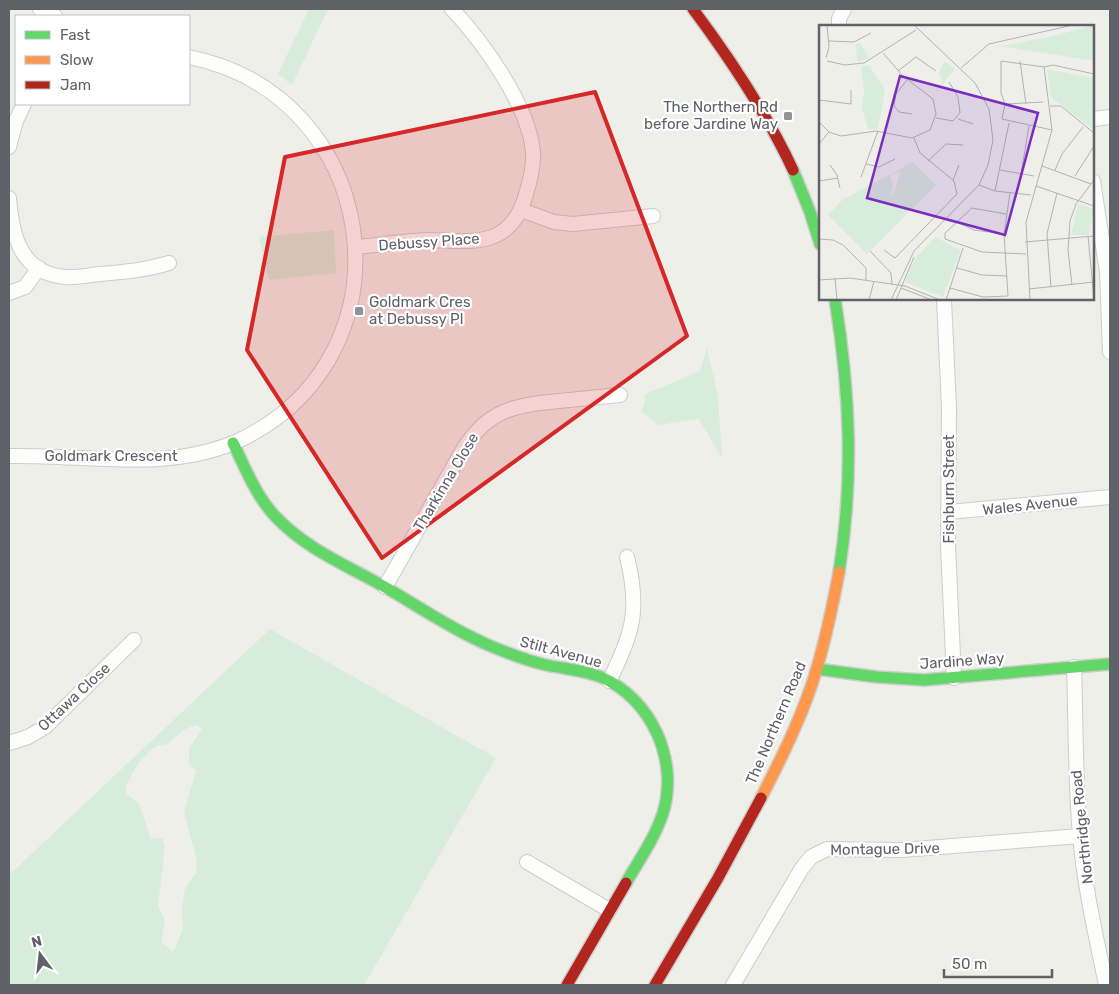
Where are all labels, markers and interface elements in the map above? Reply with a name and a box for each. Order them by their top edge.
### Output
legend [15,15,190,105]
inset map [819,25,1094,300]
text: Fast [60,26,90,44]
text: Slow [60,51,93,69]
text: Jam [60,76,91,94]
place label: The Northern Rd before Jardine Way [644,98,778,133]
marker: The Northern Rd before Jardine Way [782,110,794,122]
street label: Debussy Place [378,229,480,255]
place label: Goldmark Cres at Debussy Pl [369,293,471,328]
marker: Goldmark Cres at Debussy Pl [353,305,365,317]
street label: Tharkinna Close [410,430,482,534]
street label: Fishburn Street [940,434,958,543]
street label: Goldmark Crescent [44,447,178,465]
street label: Wales Avenue [982,491,1078,519]
street label: Stilt Avenue [518,632,604,672]
street label: Jardine Way [919,649,1005,673]
street label: Ottawa Close [34,659,114,735]
street label: The Northern Road [742,659,810,787]
street label: Northridge Road [1067,769,1097,885]
street label: Montague Drive [830,839,940,859]
north arrow [15,929,65,979]
text: N [30,932,44,951]
scale bar [944,946,1052,978]
text: 50 m [952,955,987,973]

